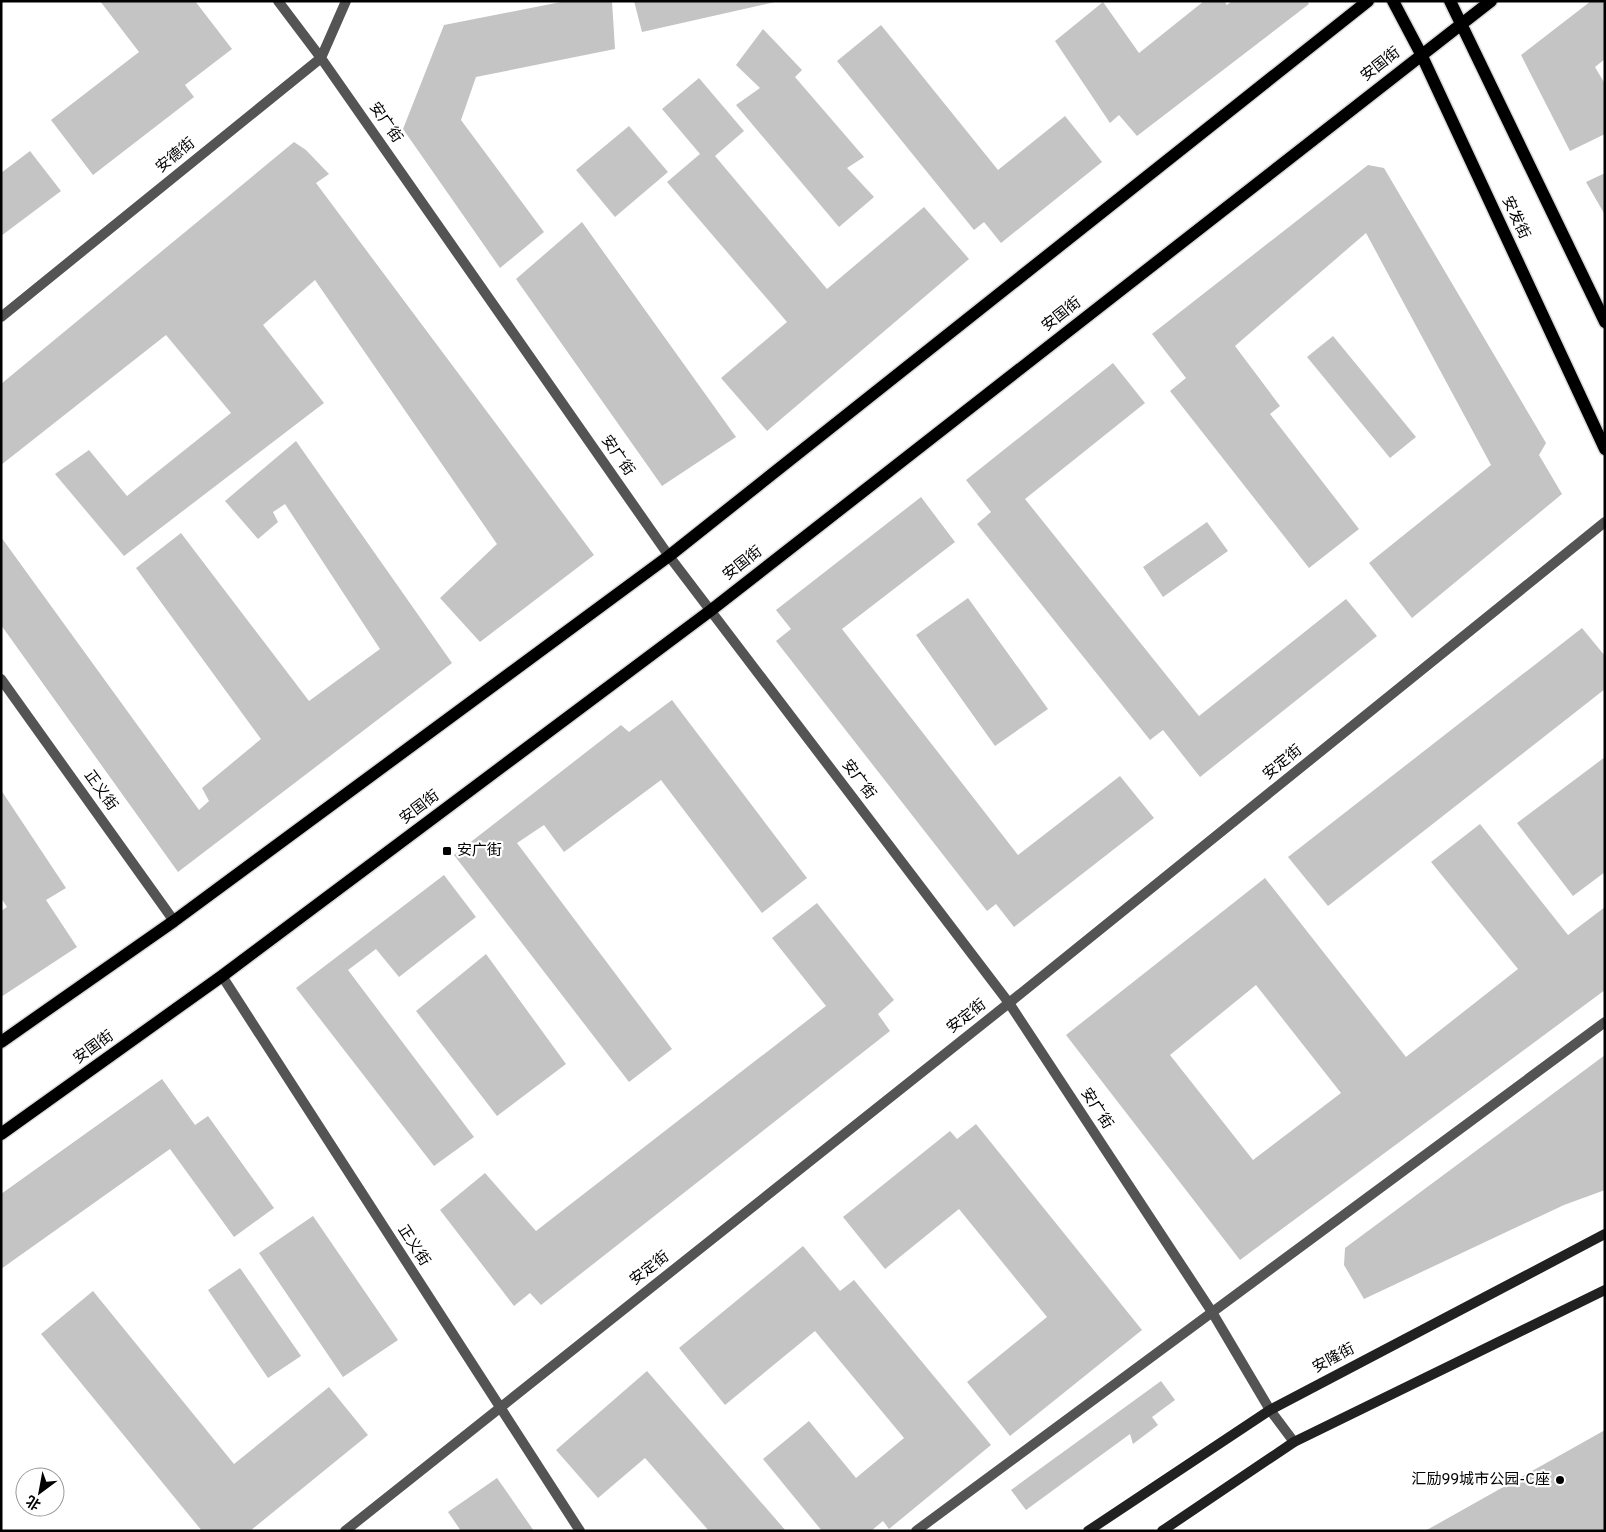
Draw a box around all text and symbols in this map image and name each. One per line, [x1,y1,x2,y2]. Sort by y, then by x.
street label: 安国街 [1357,44,1405,86]
street label: 安广街 [364,99,406,147]
street label: 安德街 [152,134,199,178]
street label: 安发街 [1497,194,1533,242]
street label: 安国街 [1038,294,1086,336]
street label: 安广街 [596,432,638,480]
street label: 安国街 [719,543,767,585]
street label: 安定街 [1260,741,1306,785]
street label: 安广街 [837,756,879,804]
street label: 正义街 [79,767,121,815]
street label: 安国街 [396,787,444,829]
place label: 安广街 [457,842,502,861]
marker: 安广街 [441,845,453,857]
street label: 安定街 [943,996,991,1038]
street label: 安国街 [70,1027,118,1069]
street label: 安广街 [1076,1085,1116,1133]
street label: 正义街 [393,1222,433,1270]
street label: 安定街 [626,1248,674,1290]
street label: 安隆街 [1310,1340,1358,1378]
north arrow [15,1467,65,1517]
place label: 汇励99城市公园-C座 [1411,1471,1550,1490]
marker: 汇励99城市公园-C座 [1554,1474,1566,1486]
text: 北 [23,1491,44,1513]

